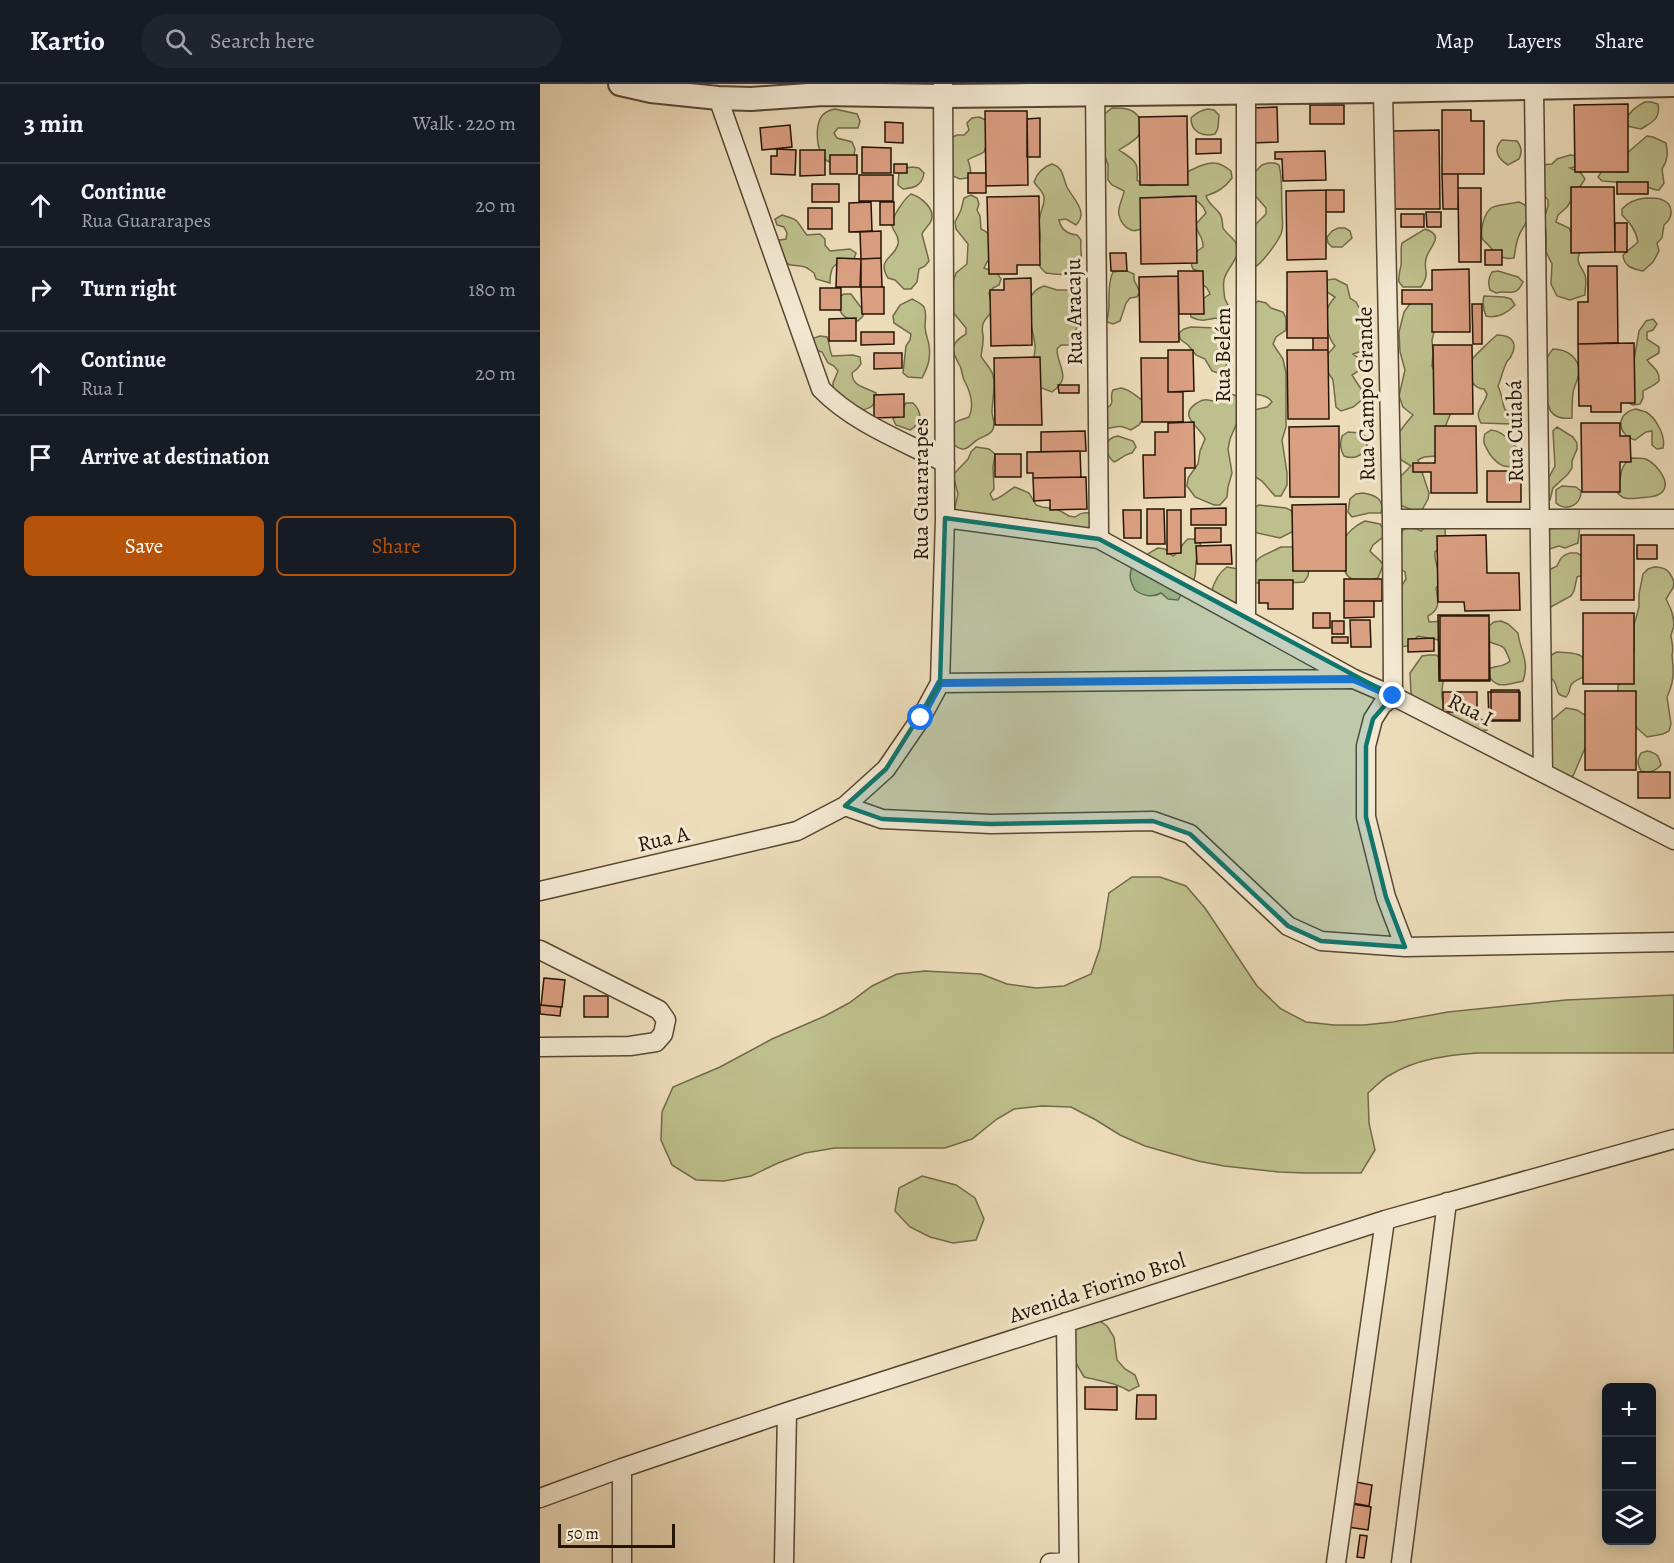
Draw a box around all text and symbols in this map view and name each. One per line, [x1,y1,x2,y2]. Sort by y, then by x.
search box [141,14,561,68]
text: Kartio [30,22,105,60]
icon: search [162,25,195,58]
text: Search here [210,26,315,56]
text: Map [1435,27,1474,55]
text: Layers [1507,27,1562,55]
text: Share [1595,27,1644,55]
text: 3 min [24,106,84,141]
text: Walk · 220 m [413,110,516,137]
text: Continue [81,177,166,207]
icon: ahead [24,189,57,222]
text: 20 m [475,192,516,219]
text: Rua Guararapes [81,207,211,234]
street label: Rua Aracaju [1058,258,1090,366]
icon: right [24,273,57,306]
text: Turn right [81,274,177,304]
text: 180 m [468,276,516,303]
street label: Rua Campo Grande [1349,306,1383,482]
street label: Rua Belém [1208,307,1238,403]
text: Continue [81,345,166,375]
icon: ahead [24,357,57,390]
text: 20 m [475,360,516,387]
text: Rua I [81,375,124,402]
street label: Rua Cuiabá [1499,379,1531,483]
street label: Rua Guararapes [906,418,936,560]
icon: arrive [24,441,57,474]
text: Arrive at destination [81,442,270,472]
button: Save [24,516,264,576]
button: Share [276,516,516,576]
route end [1379,682,1405,708]
street label: Rua I [1443,686,1498,734]
route start [907,704,933,730]
street label: Rua A [634,818,693,859]
street label: Avenida Fiorino Brol [1004,1245,1189,1331]
map controls [1602,1383,1656,1545]
button: + [1602,1383,1656,1437]
button: − [1602,1437,1656,1491]
button: layers [1602,1491,1656,1545]
scale bar [558,1521,675,1548]
text: 50 m [567,1523,599,1545]

